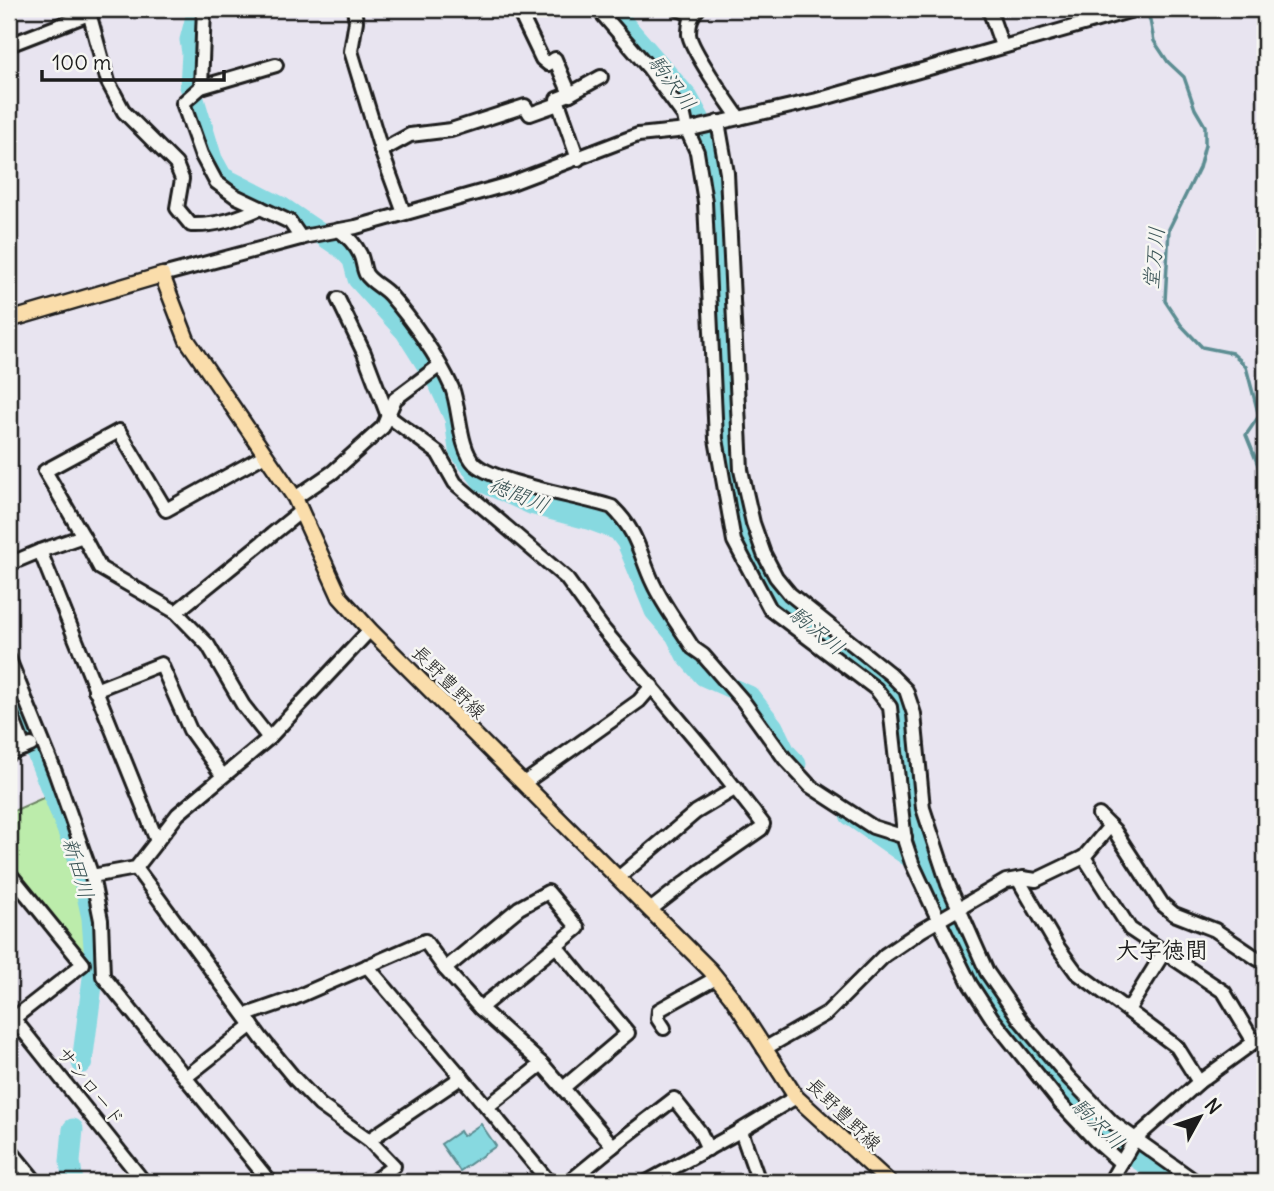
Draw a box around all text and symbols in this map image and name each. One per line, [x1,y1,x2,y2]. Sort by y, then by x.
scale bar [42,38,224,82]
text: 100 m [52,49,111,76]
water label: 駒沢川 [643,49,702,116]
water label: 堂万川 [1137,225,1170,291]
water label: 徳間川 [485,470,553,519]
water label: 駒沢川 [784,600,850,661]
street label: 長野豊野線 [407,640,491,724]
water label: 新田川 [57,834,100,902]
district label: 大字徳間 [1116,935,1208,964]
street label: サンロード [52,1042,130,1130]
street label: 長野豊野線 [801,1072,887,1156]
north arrow [1166,1082,1236,1152]
water label: 駒沢川 [1066,1092,1130,1155]
text: N [1200,1093,1226,1119]

